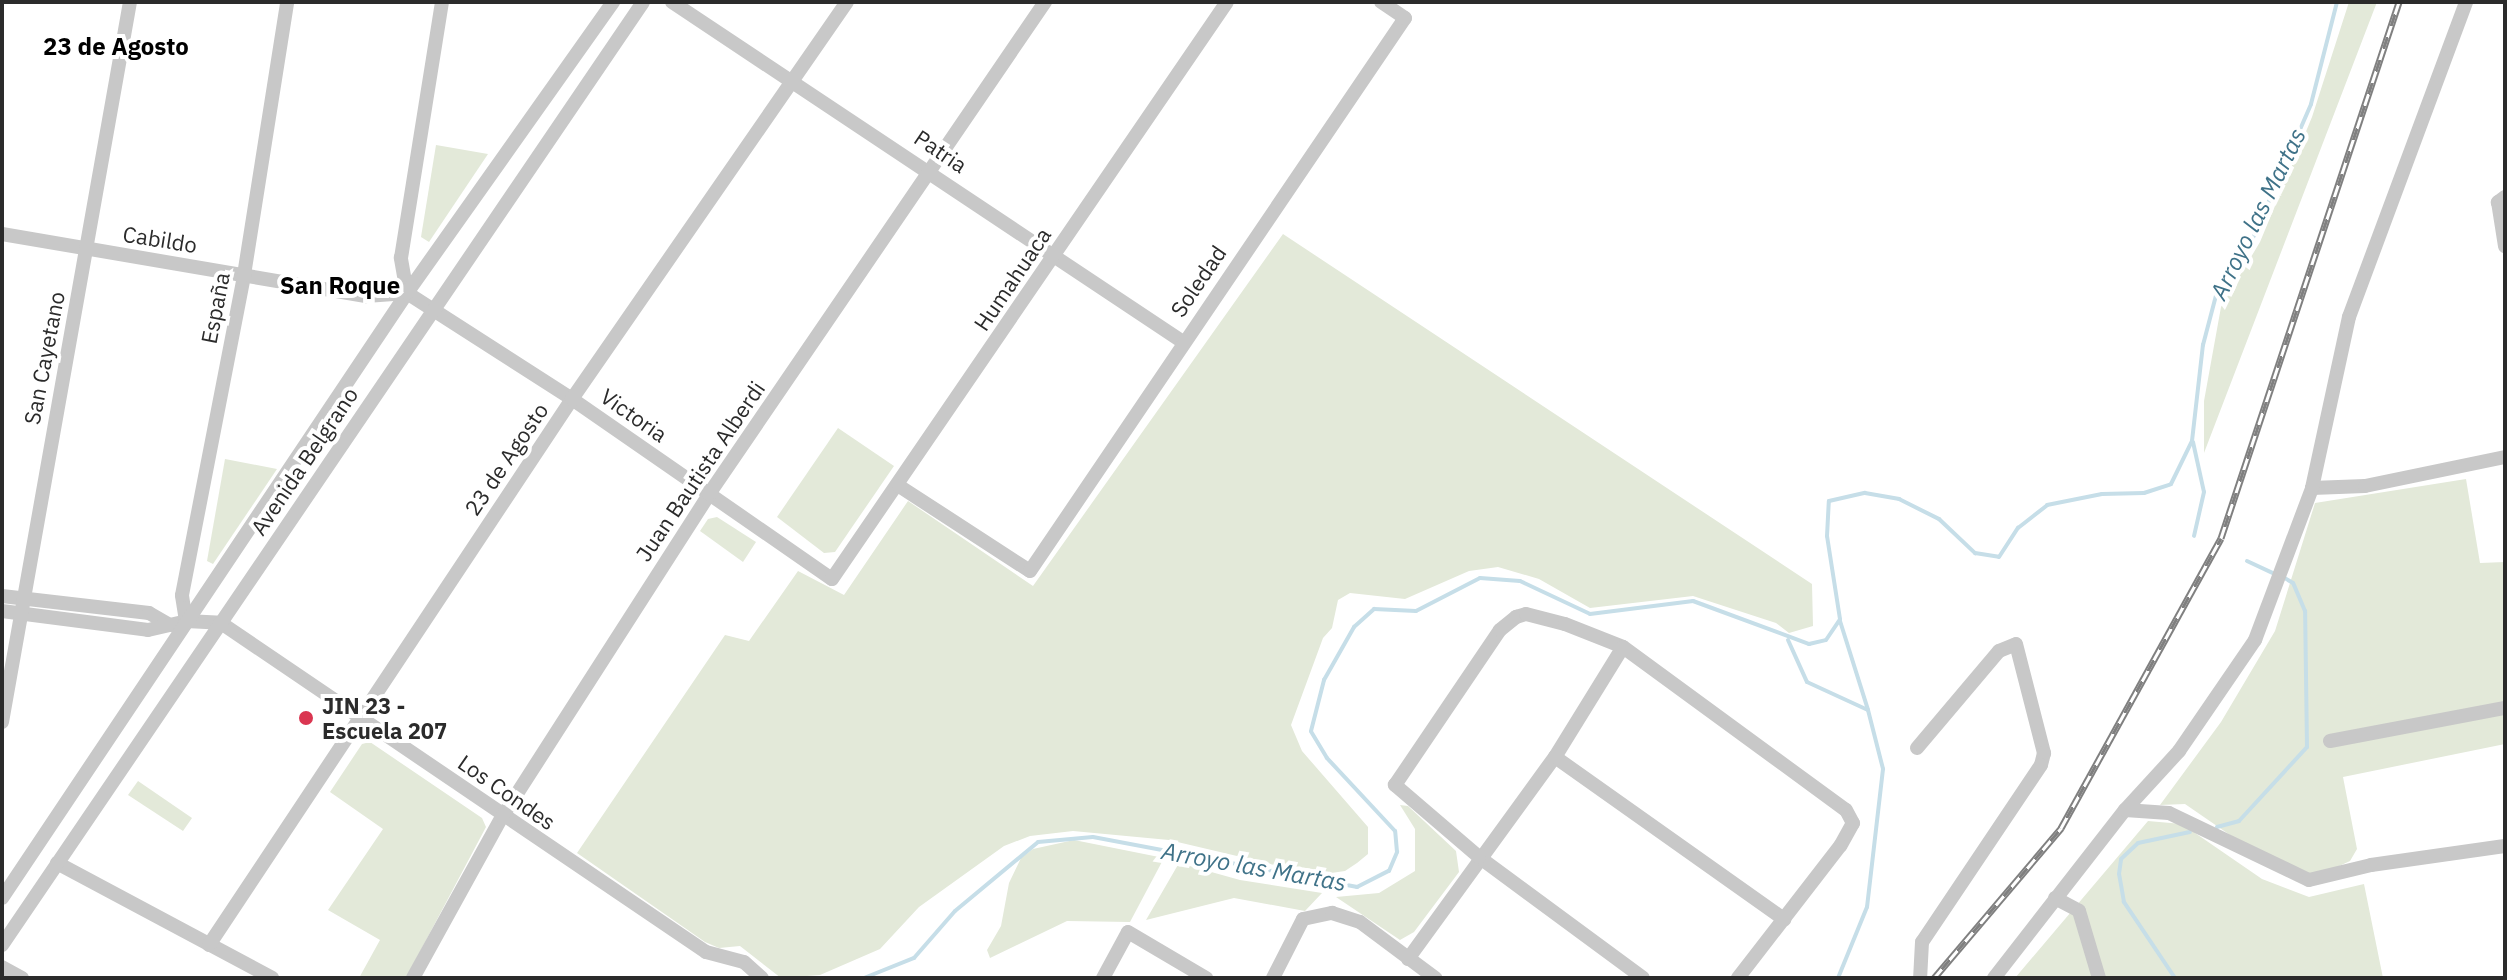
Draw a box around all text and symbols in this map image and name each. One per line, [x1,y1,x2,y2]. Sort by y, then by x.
district label: 23 de Agosto [43,33,189,61]
street label: Patria [910,124,972,178]
water label: Arroyo las Martas [2204,124,2312,304]
street label: Cabildo [121,220,199,258]
street label: Humahuaca [968,222,1056,336]
street label: Soledad [1165,240,1231,322]
street label: España [195,270,235,346]
district label: San Roque [280,272,400,300]
street label: San Cayetano [18,289,70,427]
street label: Juan Bautista Alberdi [630,376,770,566]
street label: Avenida Belgrano [245,382,363,540]
street label: Victoria [596,383,672,447]
street label: 23 de Agosto [459,398,553,520]
place label: JIN 23 - Escuela 207 [322,692,447,744]
marker: JIN 23 - Escuela 207 [297,709,315,727]
street label: Los Condes [453,749,561,835]
water label: Arroyo las Martas [1159,837,1349,897]

